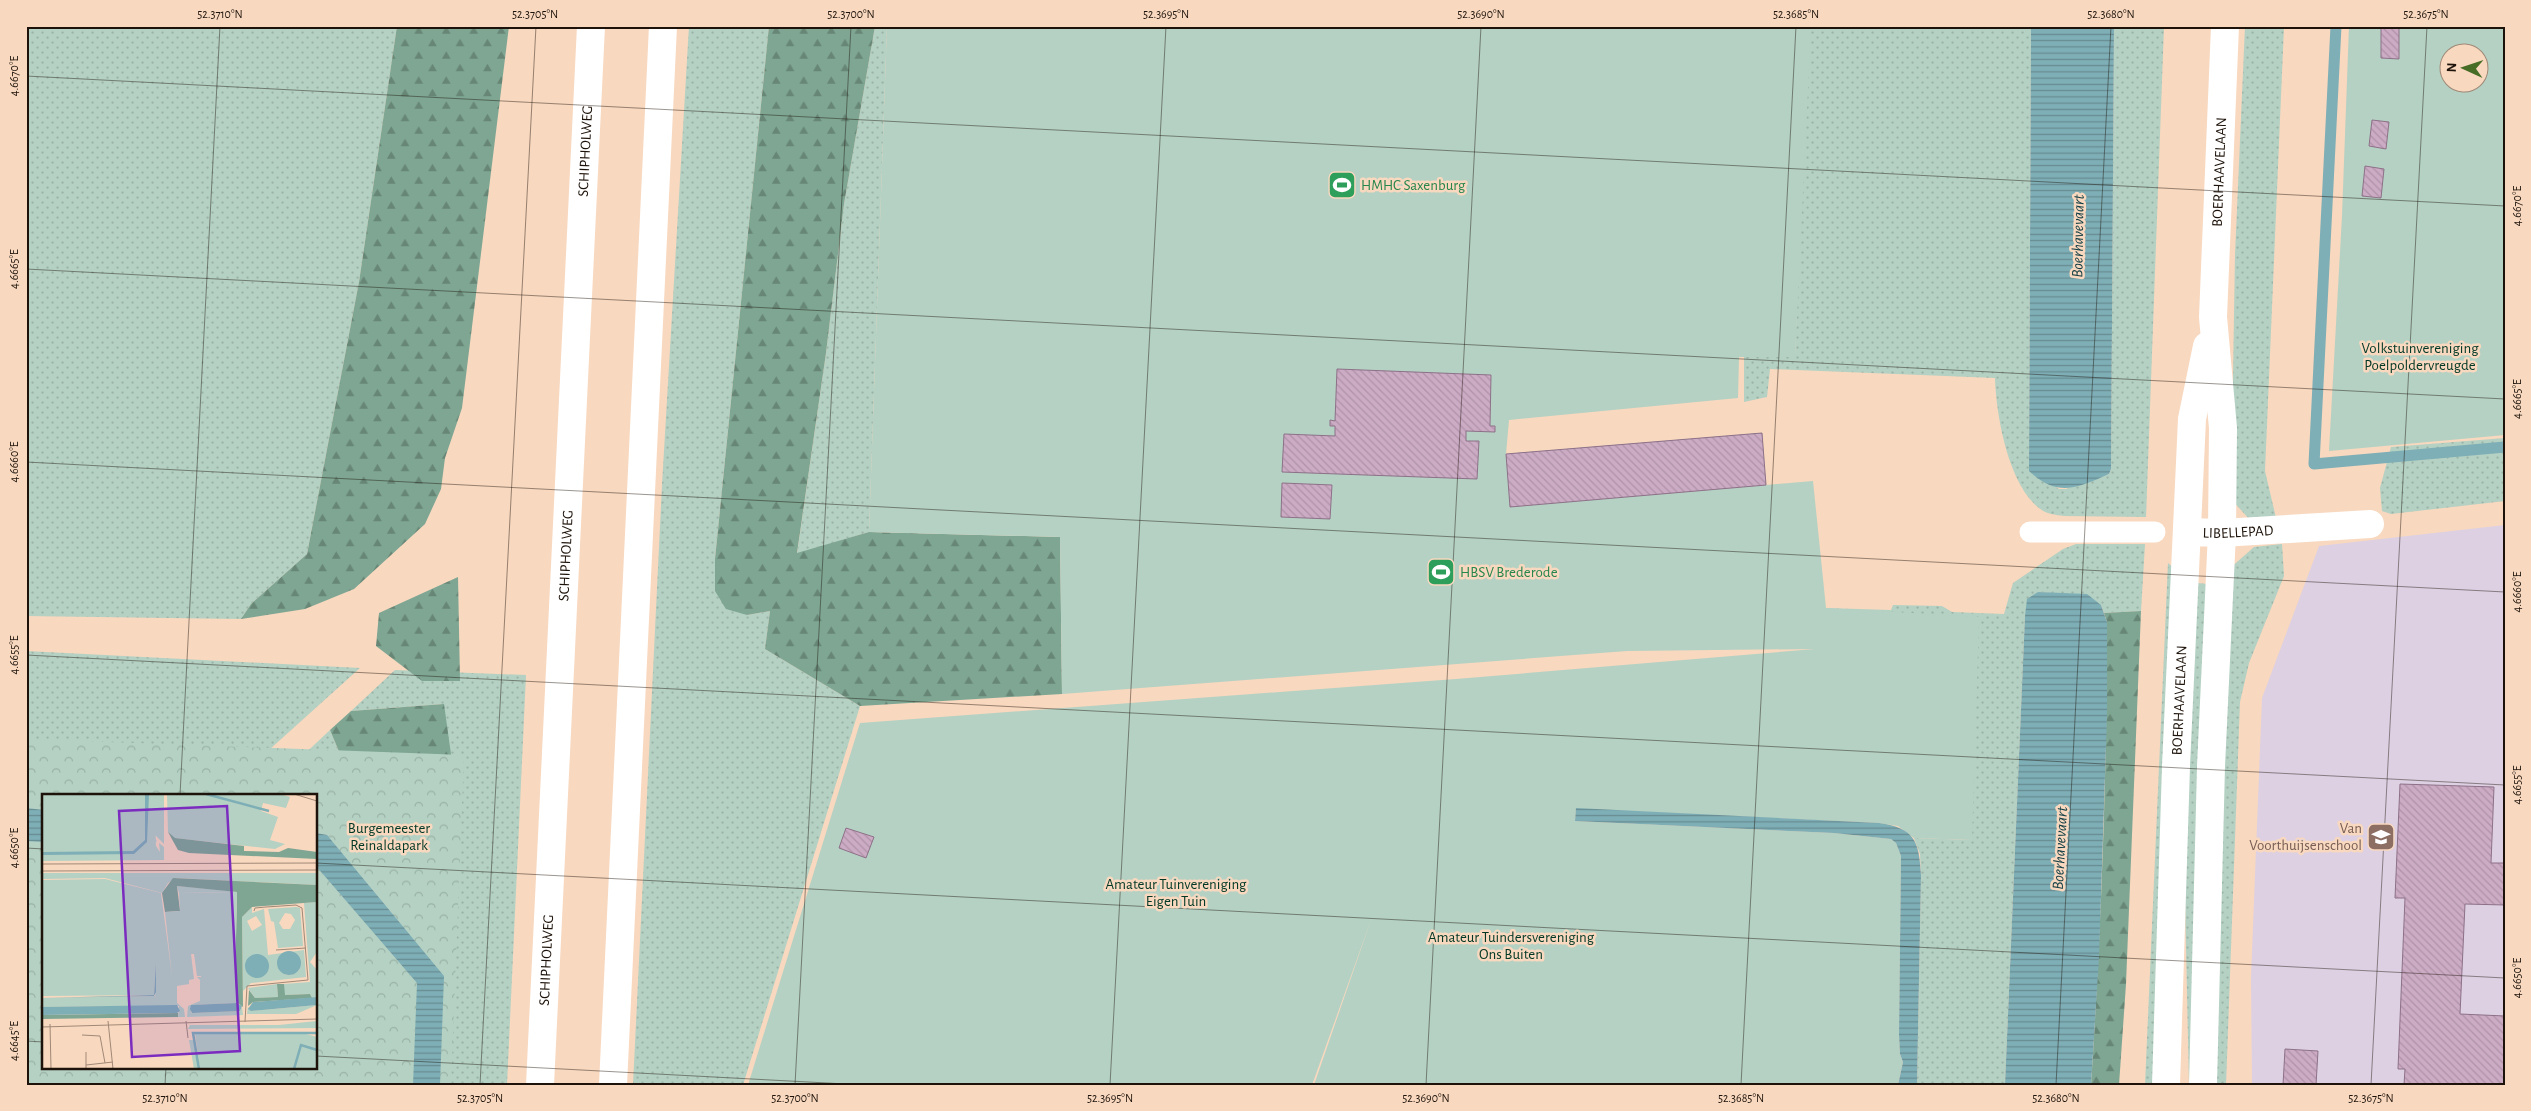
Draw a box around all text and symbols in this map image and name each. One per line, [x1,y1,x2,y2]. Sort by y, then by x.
text: 52.3710°N [197,8,243,20]
text: 52.3705°N [512,8,558,20]
text: 52.3700°N [827,8,875,20]
text: 52.3695°N [1143,8,1189,20]
text: 52.3690°N [1457,8,1505,20]
text: 52.3685°N [1773,8,1819,20]
text: 52.3680°N [2087,8,2135,20]
text: 52.3675°N [2403,8,2449,20]
north arrow [2438,42,2488,92]
text: 4.6670°E [8,56,20,96]
text: N [2445,62,2459,73]
street label: SCHIPHOLWEG [576,105,595,197]
street label: BOERHAAVELAAN [2210,117,2229,227]
sports icon: HMHC Saxenburg [1327,170,1357,200]
place label: HMHC Saxenburg [1361,178,1466,193]
text: 4.6670°E [2511,186,2523,226]
water label: Boerhavevaart [2069,194,2087,278]
text: 4.6665°E [8,249,20,289]
park label: Volkstuinvereniging Poelpoldervreugde [2362,341,2479,373]
text: 4.6665°E [2511,379,2523,419]
text: 4.6660°E [8,441,20,483]
street label: SCHIPHOLWEG [556,510,576,602]
street label: LIBELLEPAD [2202,523,2274,541]
sports icon: HBSV Brederode [1426,557,1456,587]
place label: HBSV Brederode [1460,565,1558,580]
text: 4.6660°E [2511,571,2523,613]
text: 4.6655°E [8,635,20,675]
street label: BOERHAAVELAAN [2170,645,2190,756]
text: 4.6655°E [2511,765,2523,805]
inset map [42,794,318,1068]
water label: Boerhavevaart [2050,805,2070,890]
park label: Burgemeester Reinaldapark [348,821,430,853]
place label: Van Voorthuijsenschool [2249,821,2362,853]
school or university icon: Van Voorthuijsenschool [2366,822,2396,852]
text: 4.6650°E [8,828,20,868]
park label: Amateur Tuinvereniging Eigen Tuin [1106,877,1247,909]
street label: SCHIPHOLWEG [537,914,556,1006]
park label: Amateur Tuindersvereniging Ons Buiten [1428,930,1595,962]
text: 4.6650°E [2511,958,2523,998]
text: 4.6645°E [8,1021,20,1061]
text: 52.3710°N [142,1092,188,1104]
text: 52.3705°N [457,1092,503,1104]
text: 52.3700°N [771,1092,819,1104]
text: 52.3695°N [1087,1092,1133,1104]
text: 52.3690°N [1402,1092,1450,1104]
text: 52.3685°N [1718,1092,1764,1104]
text: 52.3680°N [2032,1092,2080,1104]
text: 52.3675°N [2348,1092,2394,1104]

